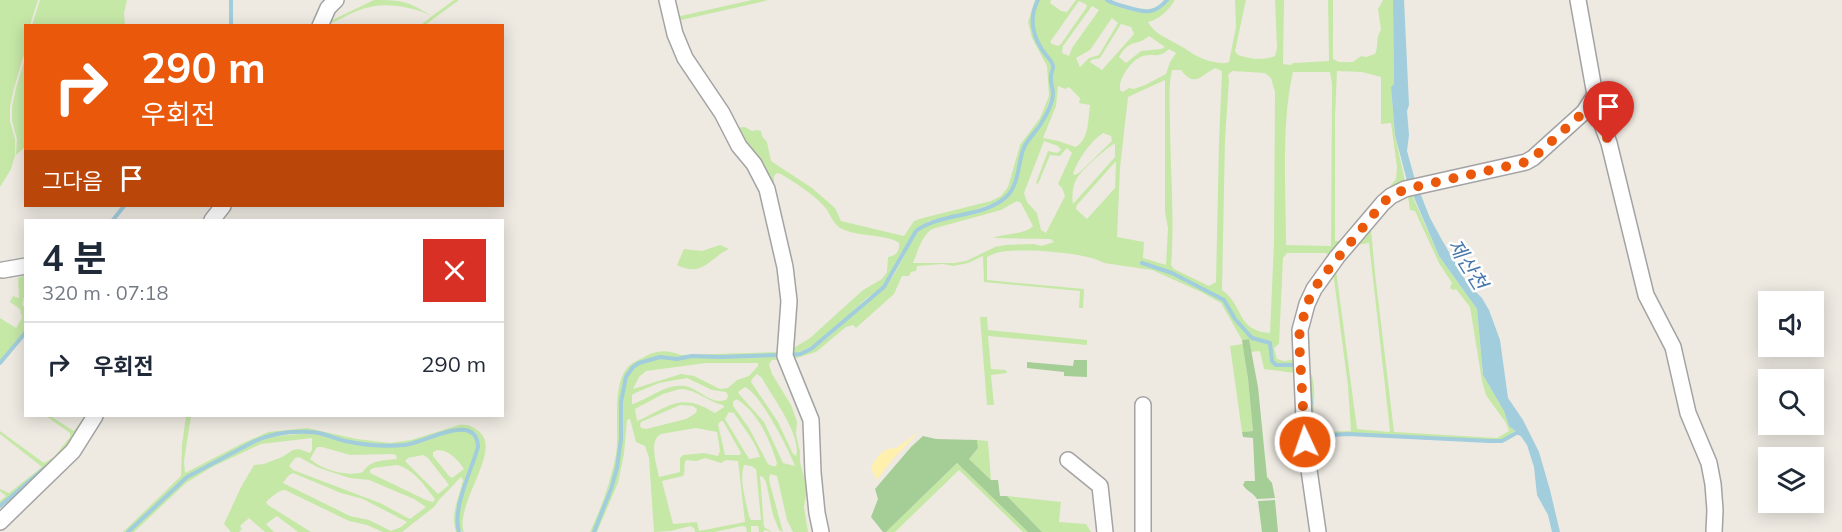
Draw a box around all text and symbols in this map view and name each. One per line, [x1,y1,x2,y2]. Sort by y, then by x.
text: 290 m [141,41,266,94]
icon: right [42,48,120,126]
pin [1583,81,1634,143]
icon: arrive [1592,90,1625,123]
text: 우회전 [141,97,216,131]
icon: arrive [115,162,148,195]
text: 그다음 [42,167,103,195]
water label: 제산천 [1443,234,1495,296]
text: 4 분 [42,235,107,280]
button: close [423,239,486,302]
text: 320 m · 07:18 [42,280,168,305]
map controls [1758,291,1824,513]
button: sound [1758,291,1824,357]
icon: right [42,348,75,381]
text: 290 m [421,350,486,378]
text: 우회전 [93,352,154,380]
button: search [1758,369,1824,435]
position arrow [1273,410,1337,474]
button: layers [1758,447,1824,513]

